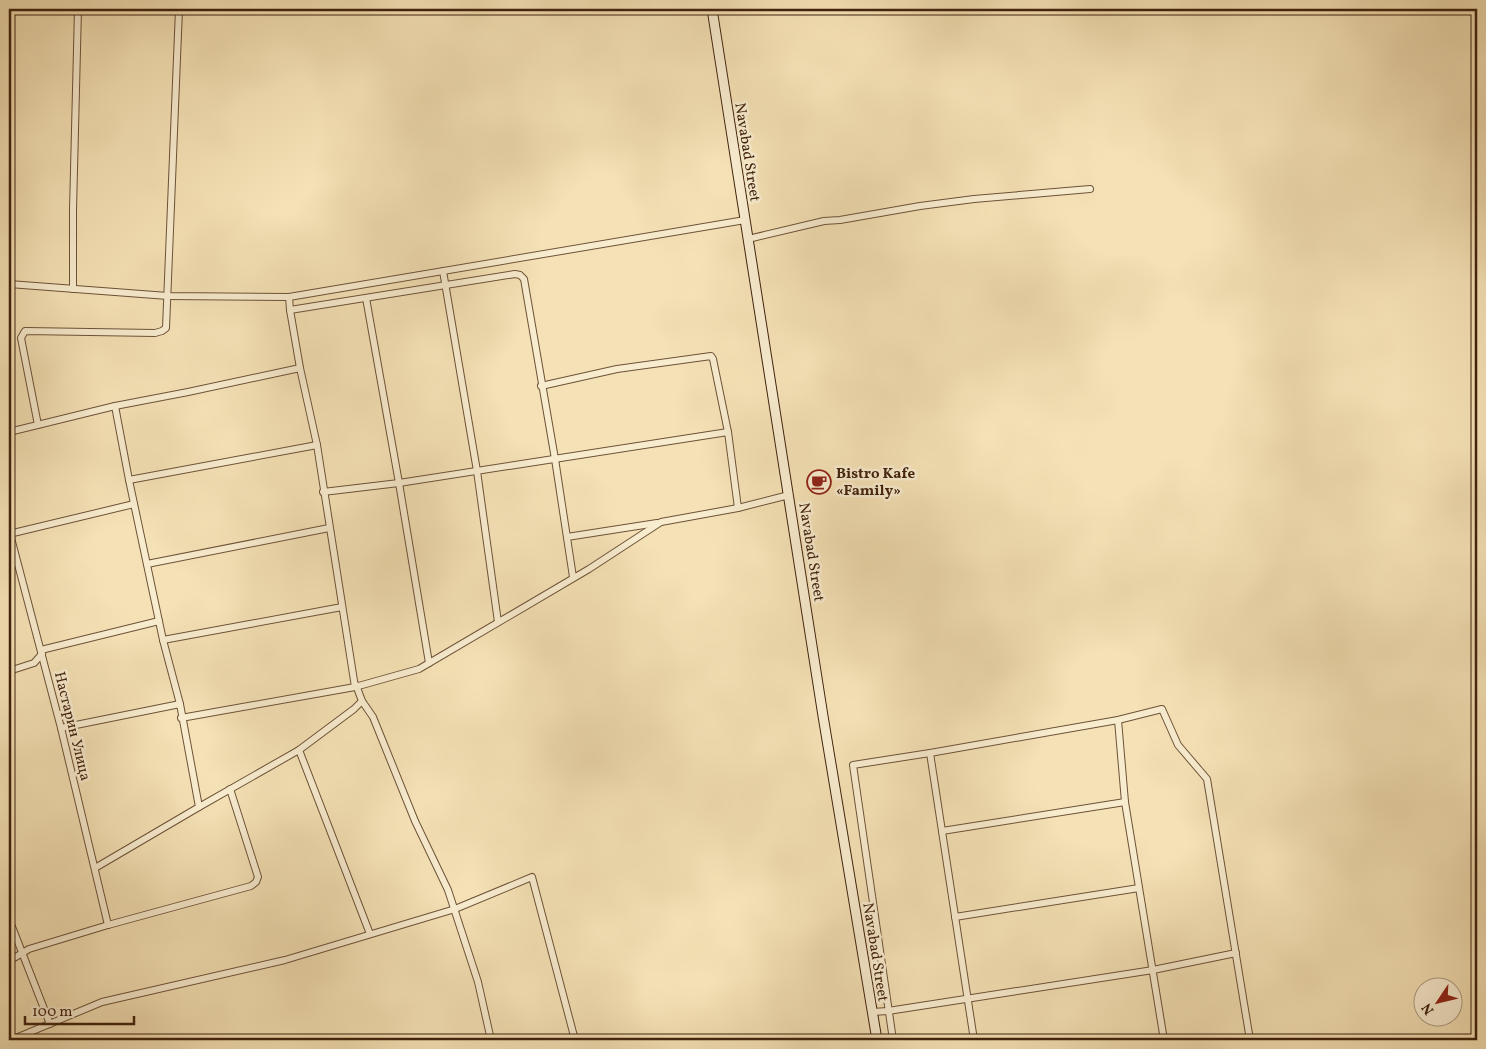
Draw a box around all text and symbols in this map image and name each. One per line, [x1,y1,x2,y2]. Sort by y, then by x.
street label: Navabad Street [728,101,765,203]
place label: Bistro Kafe «Family» [836,464,915,502]
cafe icon: Bistro Kafe «Family» [806,469,832,495]
street label: Navabad Street [792,501,829,603]
street label: Настарин Улица [48,670,95,783]
street label: Navabad Street [856,901,893,1003]
north arrow [1414,976,1464,1026]
scale bar [25,994,134,1026]
text: N [1418,999,1439,1018]
text: 100 m [32,1002,72,1023]

